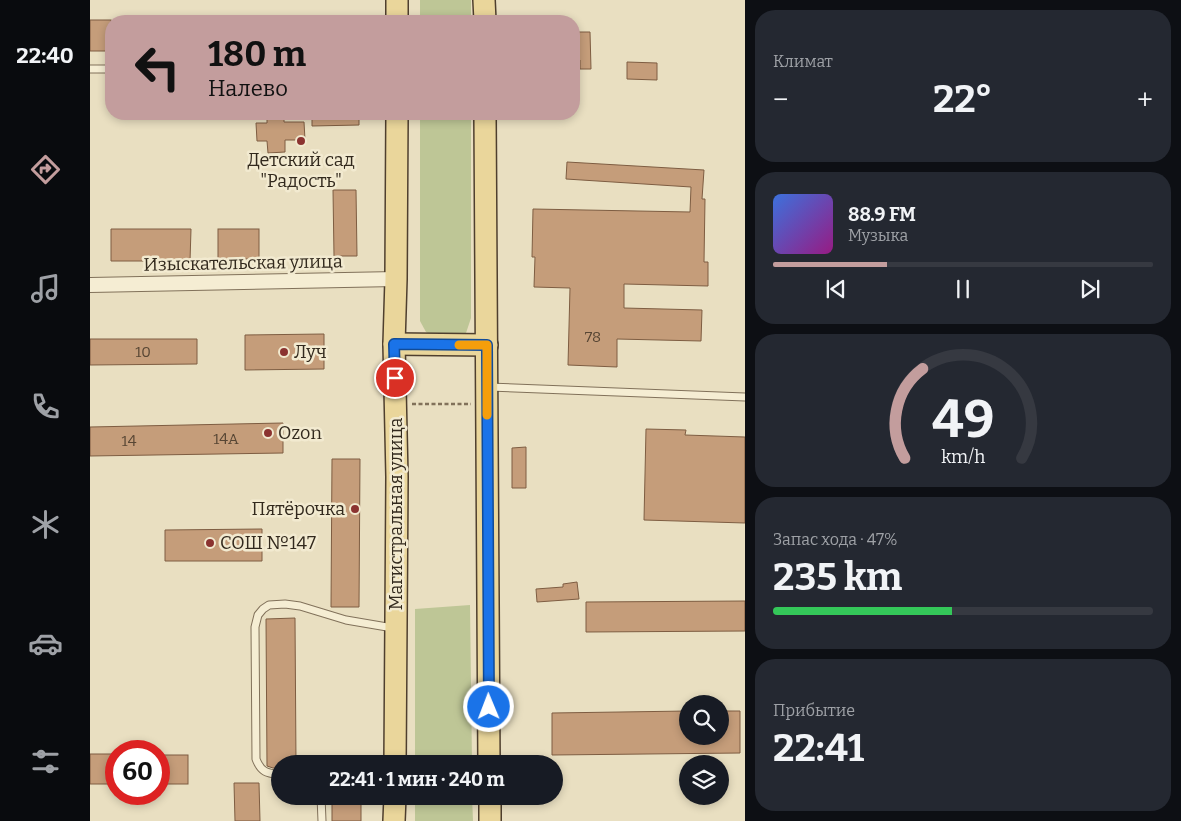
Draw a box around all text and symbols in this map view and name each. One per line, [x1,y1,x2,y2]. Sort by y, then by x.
text: 180 m [208,33,306,75]
icon: left [125,35,190,100]
text: 22:40 [16,42,74,69]
text: Климат [773,52,833,71]
text: Налево [208,75,288,102]
text: 22° [933,76,992,122]
text: − [773,83,788,116]
text: + [1137,83,1153,116]
marker: Детский сад "Радость" [295,135,307,147]
place label: Детский сад "Радость" [247,149,355,192]
icon: directions [28,152,63,187]
text: 88.9 FM [848,203,916,226]
text: Музыка [848,226,908,245]
street label: Изыскательская улица [143,250,343,276]
icon: music [28,271,63,306]
icon: previous [822,275,850,303]
icon: pause [949,275,977,303]
icon: next [1076,275,1104,303]
house number: 78 [585,328,601,346]
place label: Луч [294,341,327,363]
house number: 10 [135,343,151,361]
marker: Луч [278,346,290,358]
pin [374,357,416,399]
icon: arrive [381,364,409,392]
text: 49 [932,388,994,451]
icon: phone [28,389,63,424]
street label: Магистральная улица [385,418,407,610]
place label: Ozon [278,422,322,444]
marker: Ozon [262,427,274,439]
house number: 14А [213,430,239,448]
house number: 14 [122,432,137,450]
text: km/h [941,446,985,468]
place label: Пятёрочка [251,498,345,520]
marker: Пятёрочка [349,503,361,515]
icon: climate [28,507,63,542]
text: Запас хода · 47% [773,530,898,549]
place label: СОШ №147 [220,532,316,554]
marker: СОШ №147 [204,537,216,549]
text: 235 km [773,554,902,600]
icon: car [28,626,63,661]
position arrow [462,680,514,732]
map controls [679,695,729,805]
button: search [679,695,729,745]
text: Прибытие [773,701,855,720]
text: 22:41 [773,725,864,771]
speed limit sign: 60 [105,740,170,805]
icon: filters [28,744,63,779]
button: layers [679,755,729,805]
text: 22:41 · 1 мин · 240 m [329,768,505,791]

